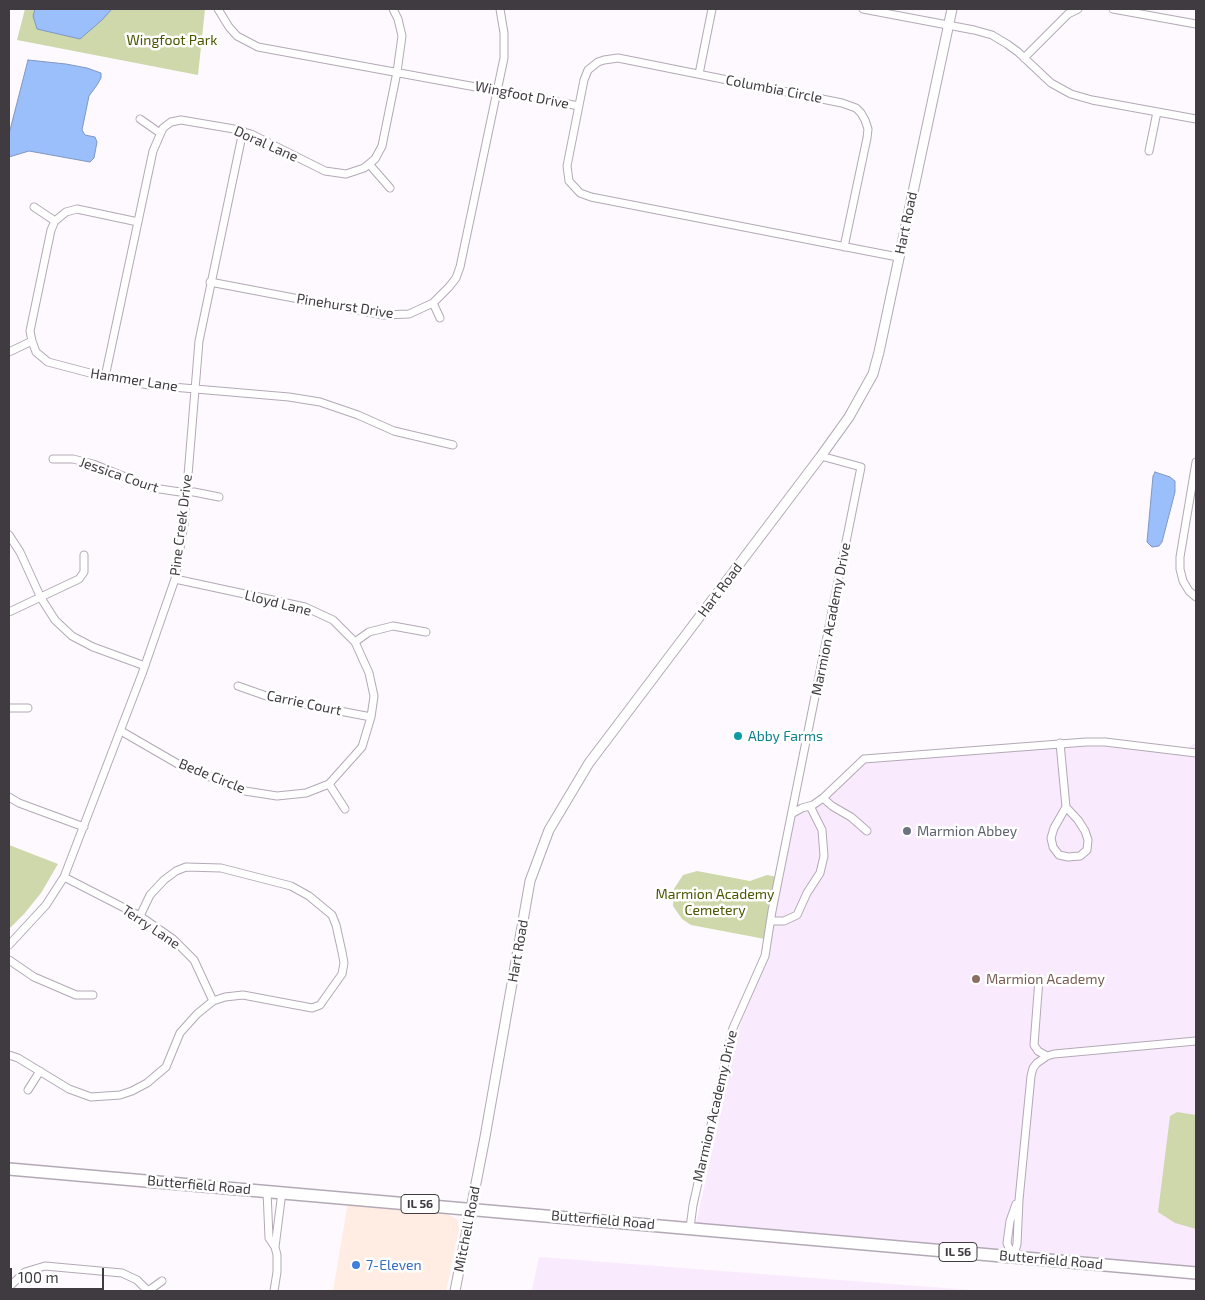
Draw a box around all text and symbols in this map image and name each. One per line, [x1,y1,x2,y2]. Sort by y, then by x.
park label: Wingfoot Park [127,32,217,48]
street label: Columbia Circle [724,71,824,107]
street label: Wingfoot Drive [474,78,570,112]
street label: Doral Lane [231,122,301,166]
street label: Hart Road [891,190,921,256]
street label: Pinehurst Drive [295,290,395,322]
street label: Hammer Lane [89,365,179,395]
street label: Jessica Court [77,454,161,496]
street label: Pine Creek Drive [166,473,196,577]
street label: Marmion Academy Drive [808,541,854,697]
street label: Hart Road [694,560,746,620]
street label: Lloyd Lane [243,587,313,619]
street label: Carrie Court [265,687,343,719]
place label: Abby Farms [748,728,823,744]
marker: Abby Farms [732,730,744,742]
street label: Bede Circle [176,755,248,797]
place label: Marmion Abbey [917,823,1017,839]
marker: Marmion Abbey [901,825,913,837]
park label: Marmion Academy Cemetery [656,886,774,919]
street label: Terry Lane [119,901,183,953]
street label: Hart Road [504,918,532,984]
place label: Marmion Academy [986,971,1105,987]
marker: Marmion Academy [970,973,982,985]
street label: Marmion Academy Drive [689,1028,741,1184]
street label: Butterfield Road [146,1172,252,1198]
street label: Mitchell Road [450,1185,484,1273]
road number: IL 56 [401,1194,439,1214]
street label: Butterfield Road [550,1207,656,1233]
road number: IL 56 [939,1242,977,1262]
street label: Butterfield Road [998,1247,1104,1273]
place label: 7-Eleven [366,1257,422,1273]
scale bar [12,1258,106,1290]
marker: 7-Eleven [350,1259,362,1271]
text: 100 m [18,1268,59,1286]

